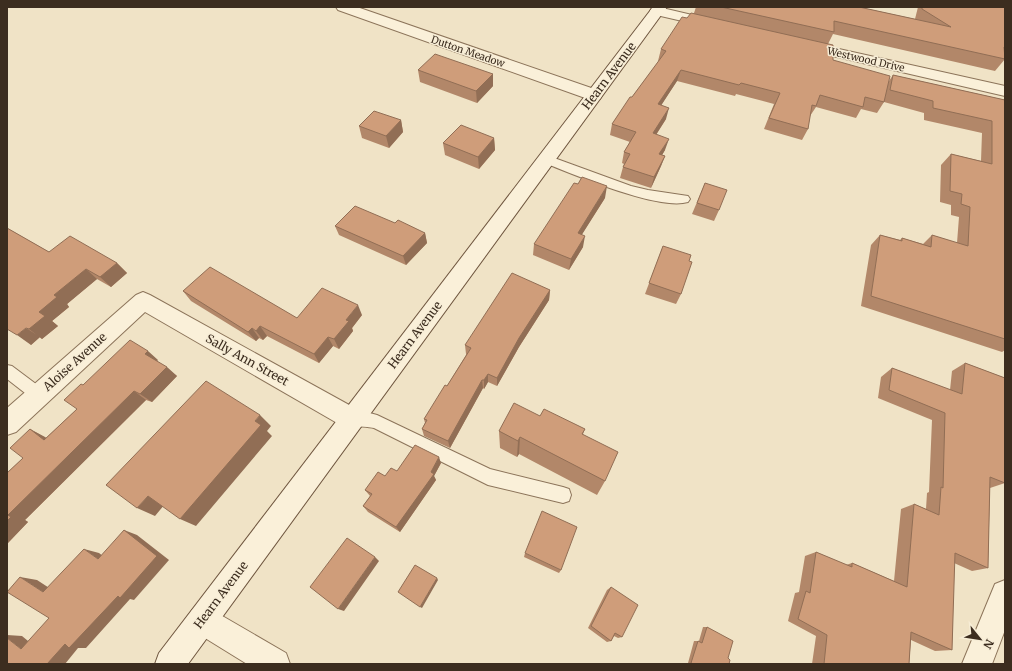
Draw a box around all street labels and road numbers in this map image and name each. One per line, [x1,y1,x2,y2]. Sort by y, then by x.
street label: Dutton Meadow [429,33,507,70]
street label: Hearn Avenue [578,39,639,112]
street label: Westwood Drive [825,44,906,75]
street label: Hearn Avenue [384,298,445,371]
street label: Aloise Avenue [39,329,110,395]
street label: Sally Ann Street [203,331,292,389]
street label: Hearn Avenue [190,558,251,631]

